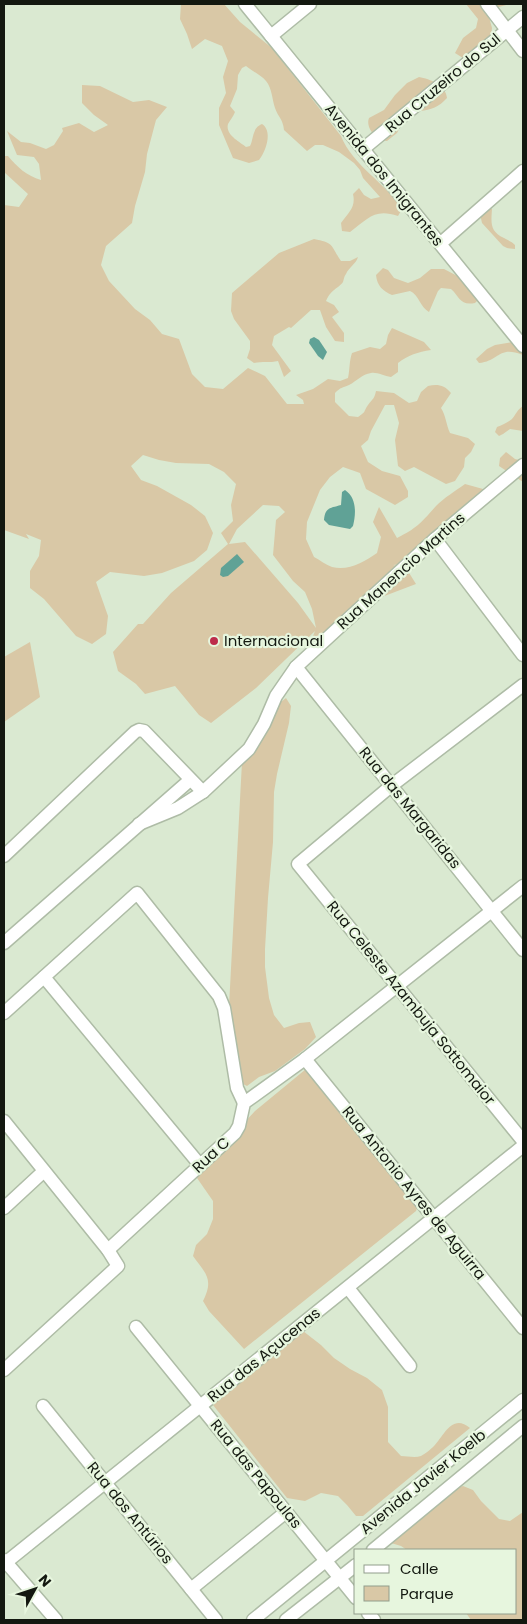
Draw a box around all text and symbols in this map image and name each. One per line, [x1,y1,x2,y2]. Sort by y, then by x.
street label: Rua Cruzeiro do Sul [381,28,505,137]
street label: Avenida dos Imigrantes [320,99,449,251]
street label: Rua Manencio Martins [332,507,470,634]
place label: Internacional [224,630,323,651]
marker: Internacional [208,635,220,647]
street label: Rua das Margaridas [355,742,466,873]
street label: Rua Celeste Azambuja Sottomaior [322,896,501,1109]
street label: Rua Antonio Ayres de Aguirra [338,1101,491,1284]
street label: Rua C [187,1132,234,1177]
street label: Rua das Açucenas [203,1302,325,1407]
street label: Rua das Papoulas [206,1415,307,1533]
street label: Avenida Javier Koelb [355,1424,490,1539]
street label: Rua dos Antúrios [83,1457,178,1568]
legend [354,1549,517,1614]
text: Calle [400,1558,438,1579]
north arrow [10,1564,60,1614]
text: N [34,1570,56,1591]
text: Parque [400,1583,453,1604]

